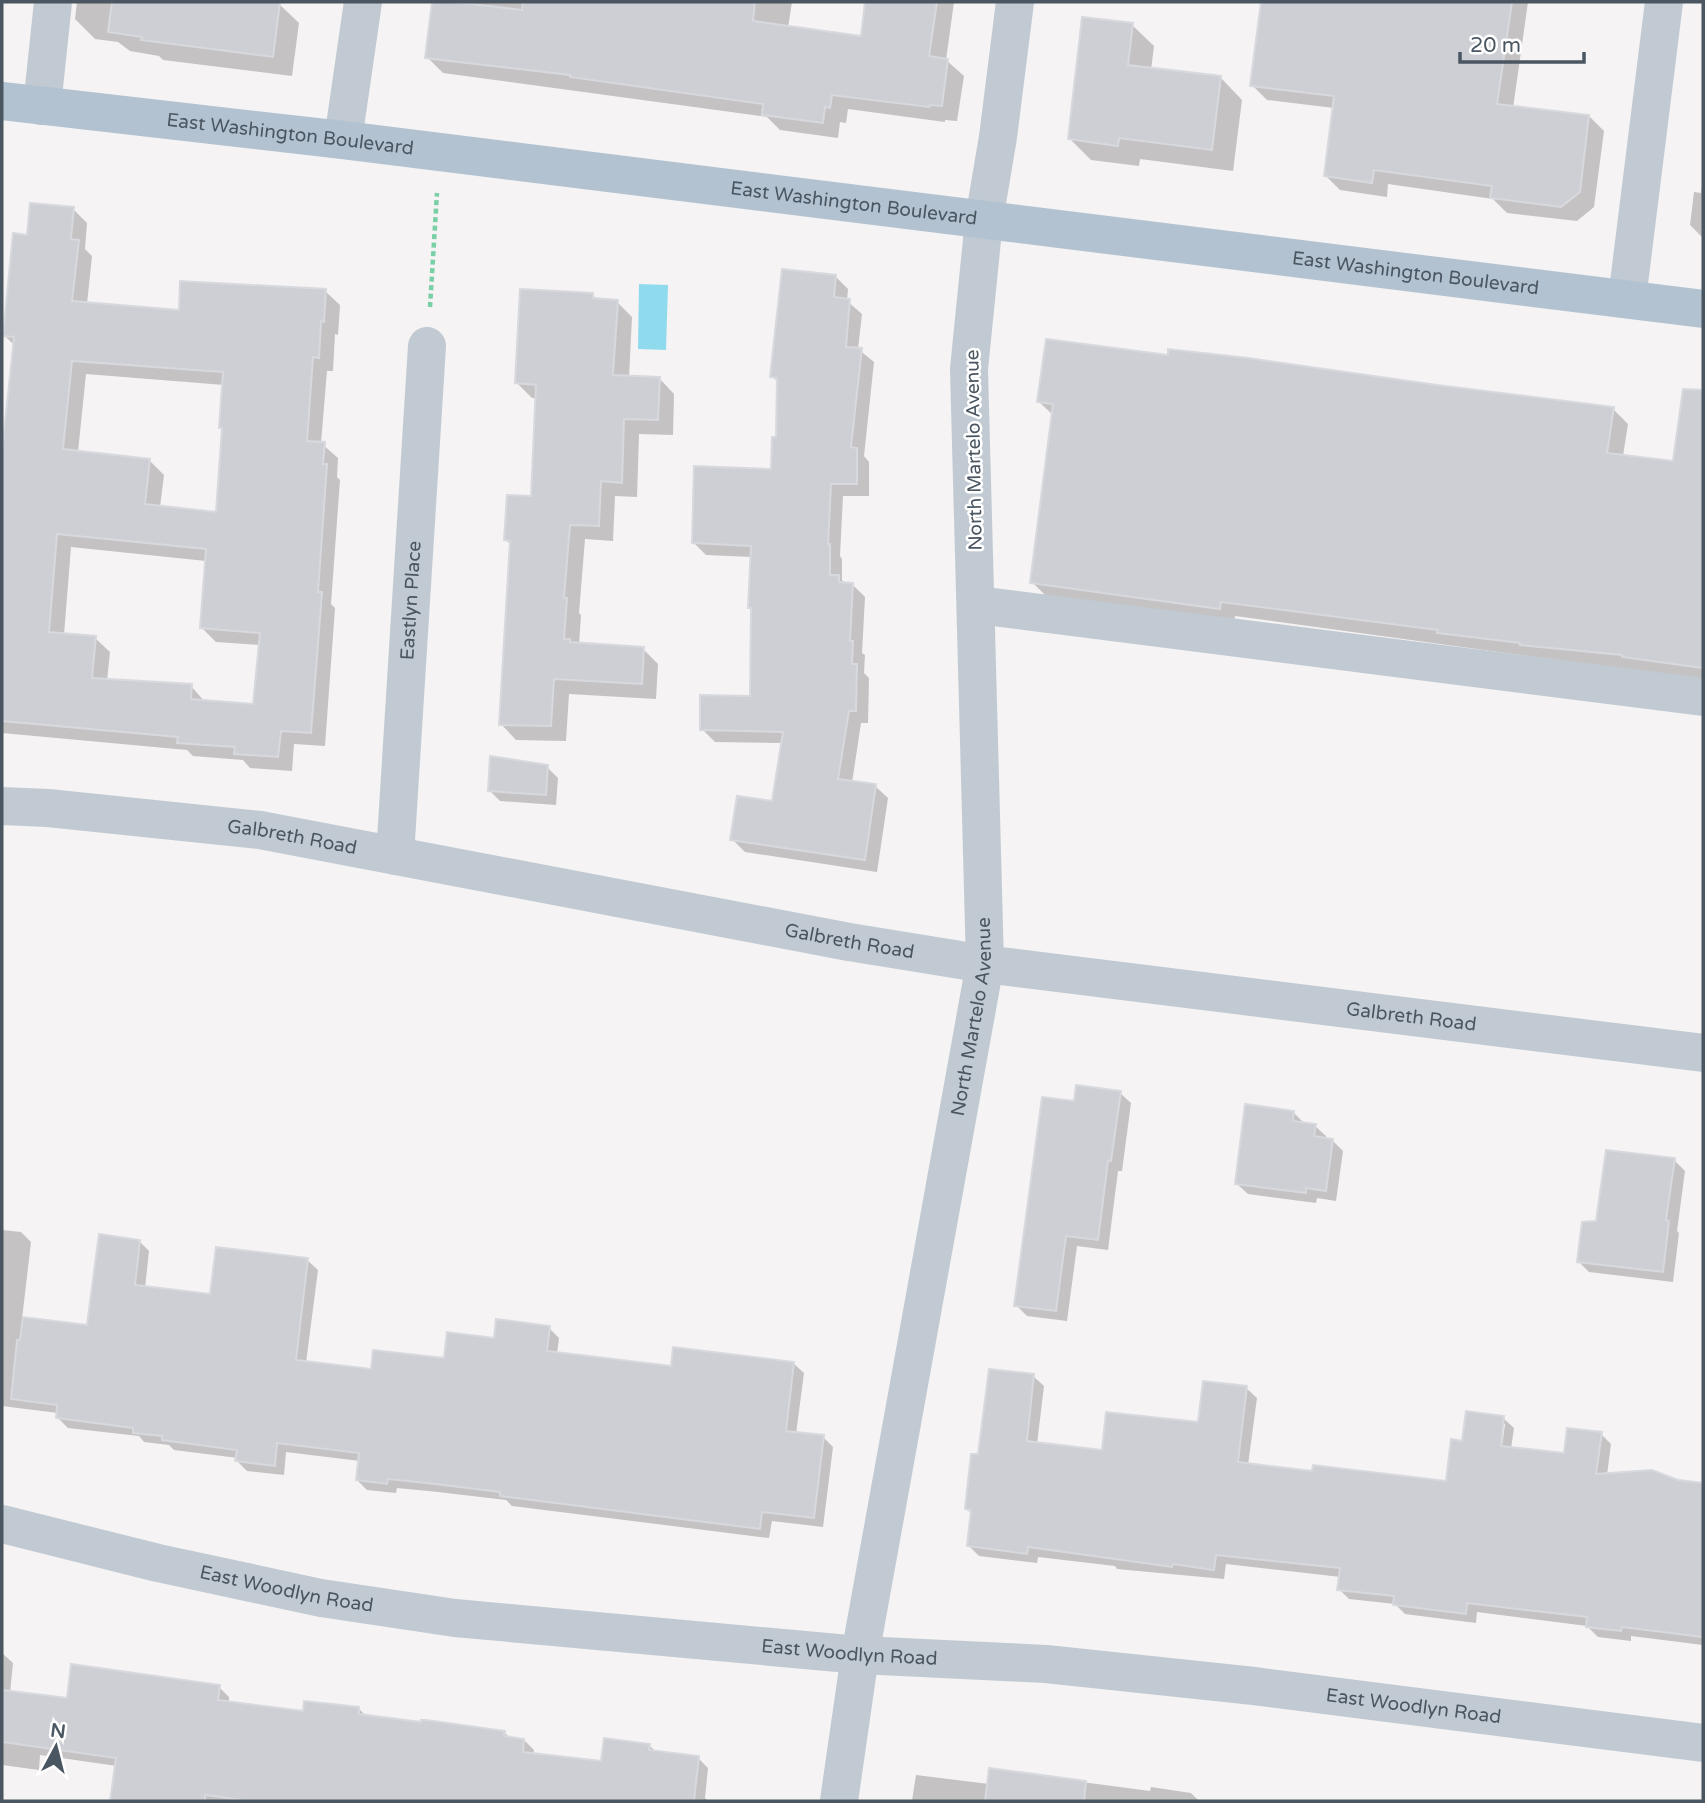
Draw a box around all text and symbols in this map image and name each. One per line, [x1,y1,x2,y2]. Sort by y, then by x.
scale bar [1460,21,1584,65]
text: 20 m [1470,33,1521,58]
street label: East Washington Boulevard [165,109,415,160]
street label: East Washington Boulevard [729,177,979,230]
street label: East Washington Boulevard [1291,247,1540,300]
street label: North Martelo Avenue [961,349,987,551]
street label: Eastlyn Place [396,540,426,661]
street label: Galbreth Road [226,816,359,859]
street label: North Martelo Avenue [947,917,996,1118]
street label: Galbreth Road [783,919,916,963]
street label: Galbreth Road [1345,998,1478,1036]
street label: East Woodlyn Road [198,1561,375,1617]
street label: East Woodlyn Road [760,1635,938,1670]
street label: East Woodlyn Road [1325,1684,1503,1728]
north arrow [21,1712,91,1782]
text: N [49,1719,67,1743]

